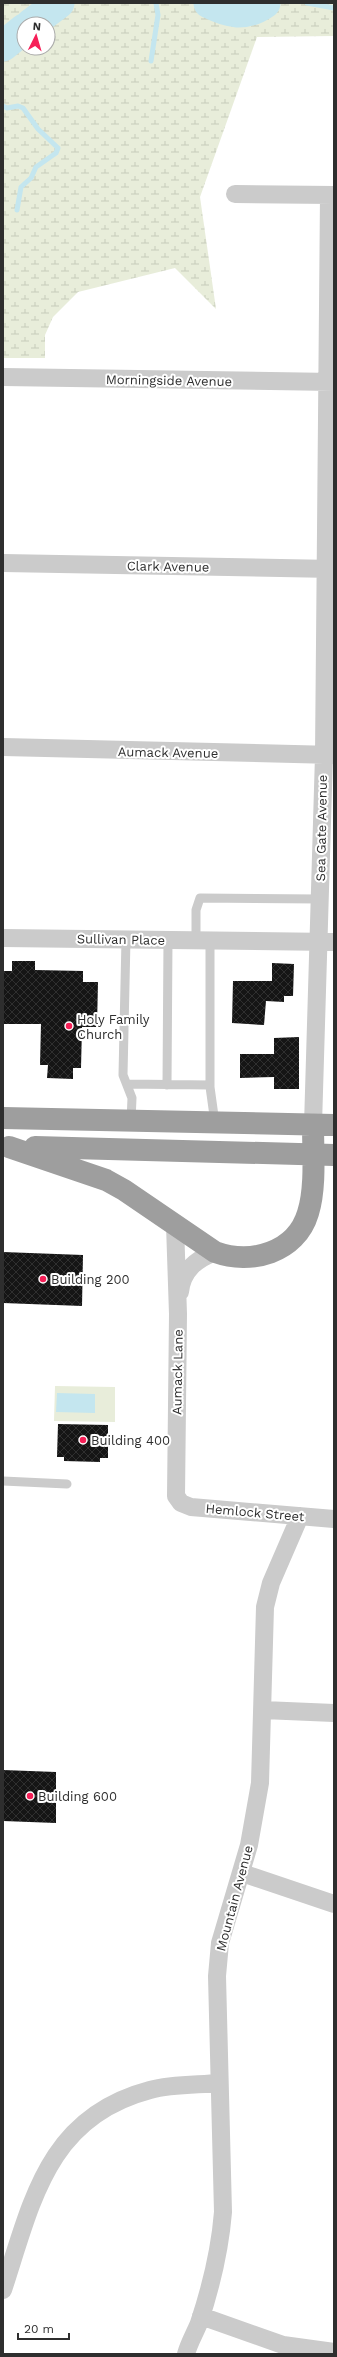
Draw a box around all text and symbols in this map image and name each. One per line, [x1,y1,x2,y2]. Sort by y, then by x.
north arrow [16,16,56,56]
text: N [32,20,41,33]
street label: Morningside Avenue [106,372,232,389]
street label: Clark Avenue [127,558,209,575]
street label: Aumack Avenue [118,744,218,761]
street label: Sea Gate Avenue [313,775,330,881]
street label: Sullivan Place [77,931,165,948]
place label: Holy Family Church [77,1012,150,1042]
marker: Holy Family Church [64,1021,74,1031]
place label: Building 200 [51,1272,130,1287]
marker: Building 200 [38,1274,48,1284]
street label: Aumack Lane [169,1329,186,1415]
place label: Building 400 [91,1433,170,1448]
marker: Building 400 [78,1435,88,1445]
street label: Hemlock Street [205,1501,305,1524]
place label: Building 600 [38,1789,117,1804]
marker: Building 600 [25,1791,35,1801]
street label: Mountain Avenue [213,1844,256,1953]
scale bar [18,2315,69,2341]
text: 20 m [24,2322,54,2336]

